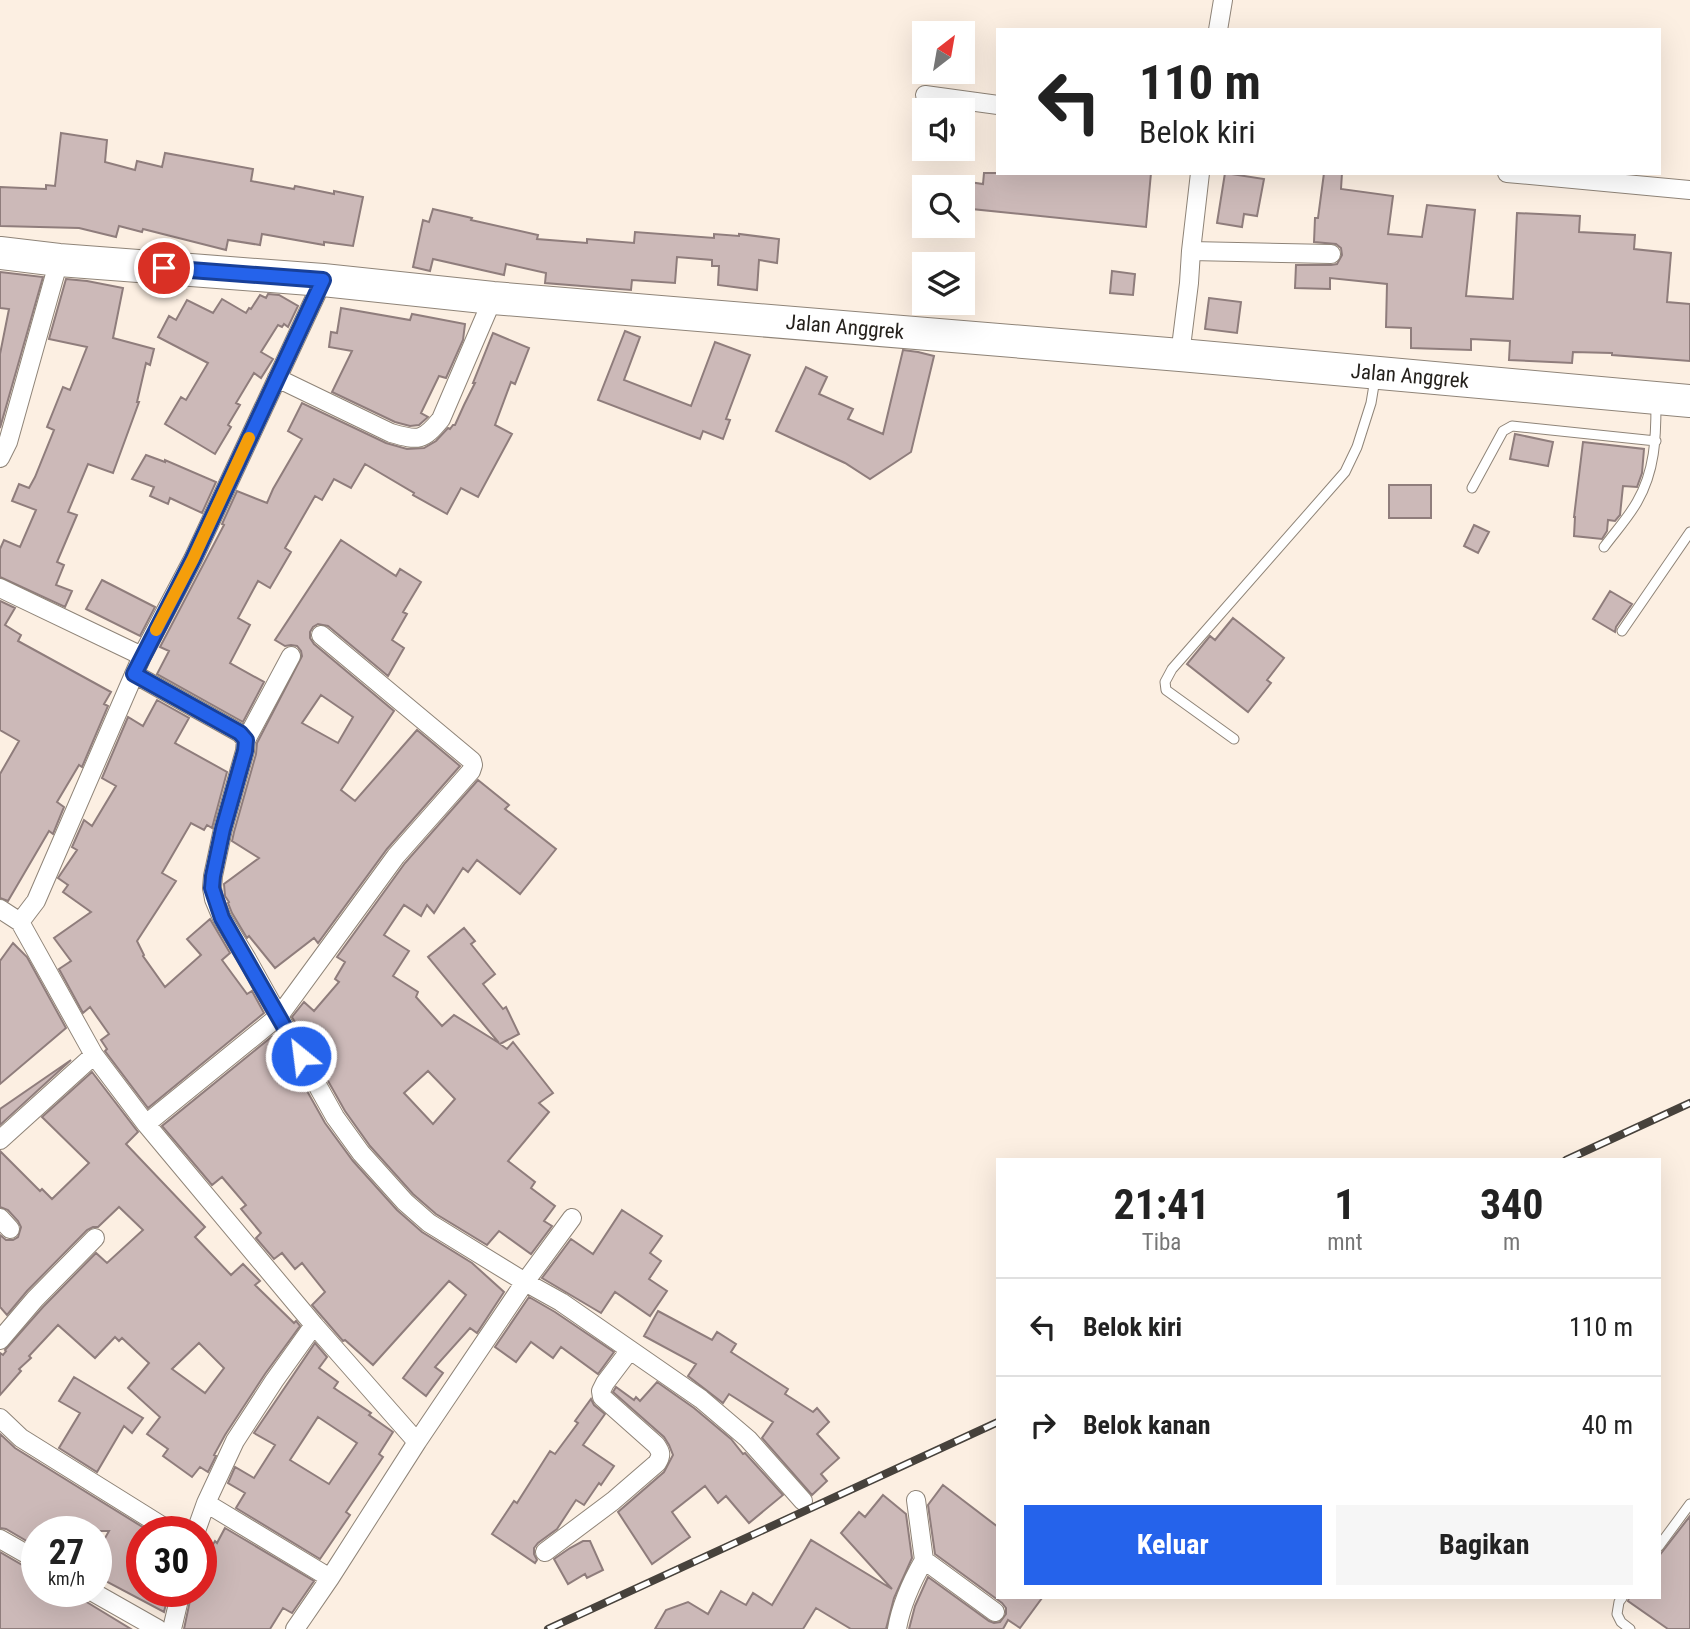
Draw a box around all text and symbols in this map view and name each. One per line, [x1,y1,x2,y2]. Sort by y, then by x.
north arrow [912,21,975,84]
map controls [912,21,975,315]
text: 110 m [1139,54,1261,111]
icon: left [1024,56,1115,147]
button: sound [912,98,975,161]
text: Belok kiri [1139,113,1256,151]
button: search [912,175,975,238]
pin [134,238,194,298]
icon: arrive [145,249,183,287]
button: layers [912,252,975,315]
street label: Jalan Anggrek [785,310,906,344]
street label: Jalan Anggrek [1350,359,1471,393]
position arrow [264,1019,338,1093]
text: 21:41 [1113,1180,1210,1229]
text: 1 [1334,1180,1355,1229]
text: 340 [1480,1180,1544,1229]
text: Tiba [1142,1229,1181,1256]
text: mnt [1327,1229,1362,1256]
text: m [1503,1229,1520,1256]
icon: left [1024,1308,1062,1346]
text: Belok kiri [1083,1312,1182,1342]
text: 110 m [1569,1312,1633,1342]
icon: right [1024,1406,1062,1444]
text: Belok kanan [1083,1410,1210,1440]
text: 40 m [1582,1410,1633,1440]
button: Keluar [1024,1505,1322,1585]
button: Bagikan [1336,1505,1633,1585]
speed limit sign: 30 [126,1516,217,1607]
text: 27 [49,1532,84,1573]
text: km/h [48,1568,85,1589]

